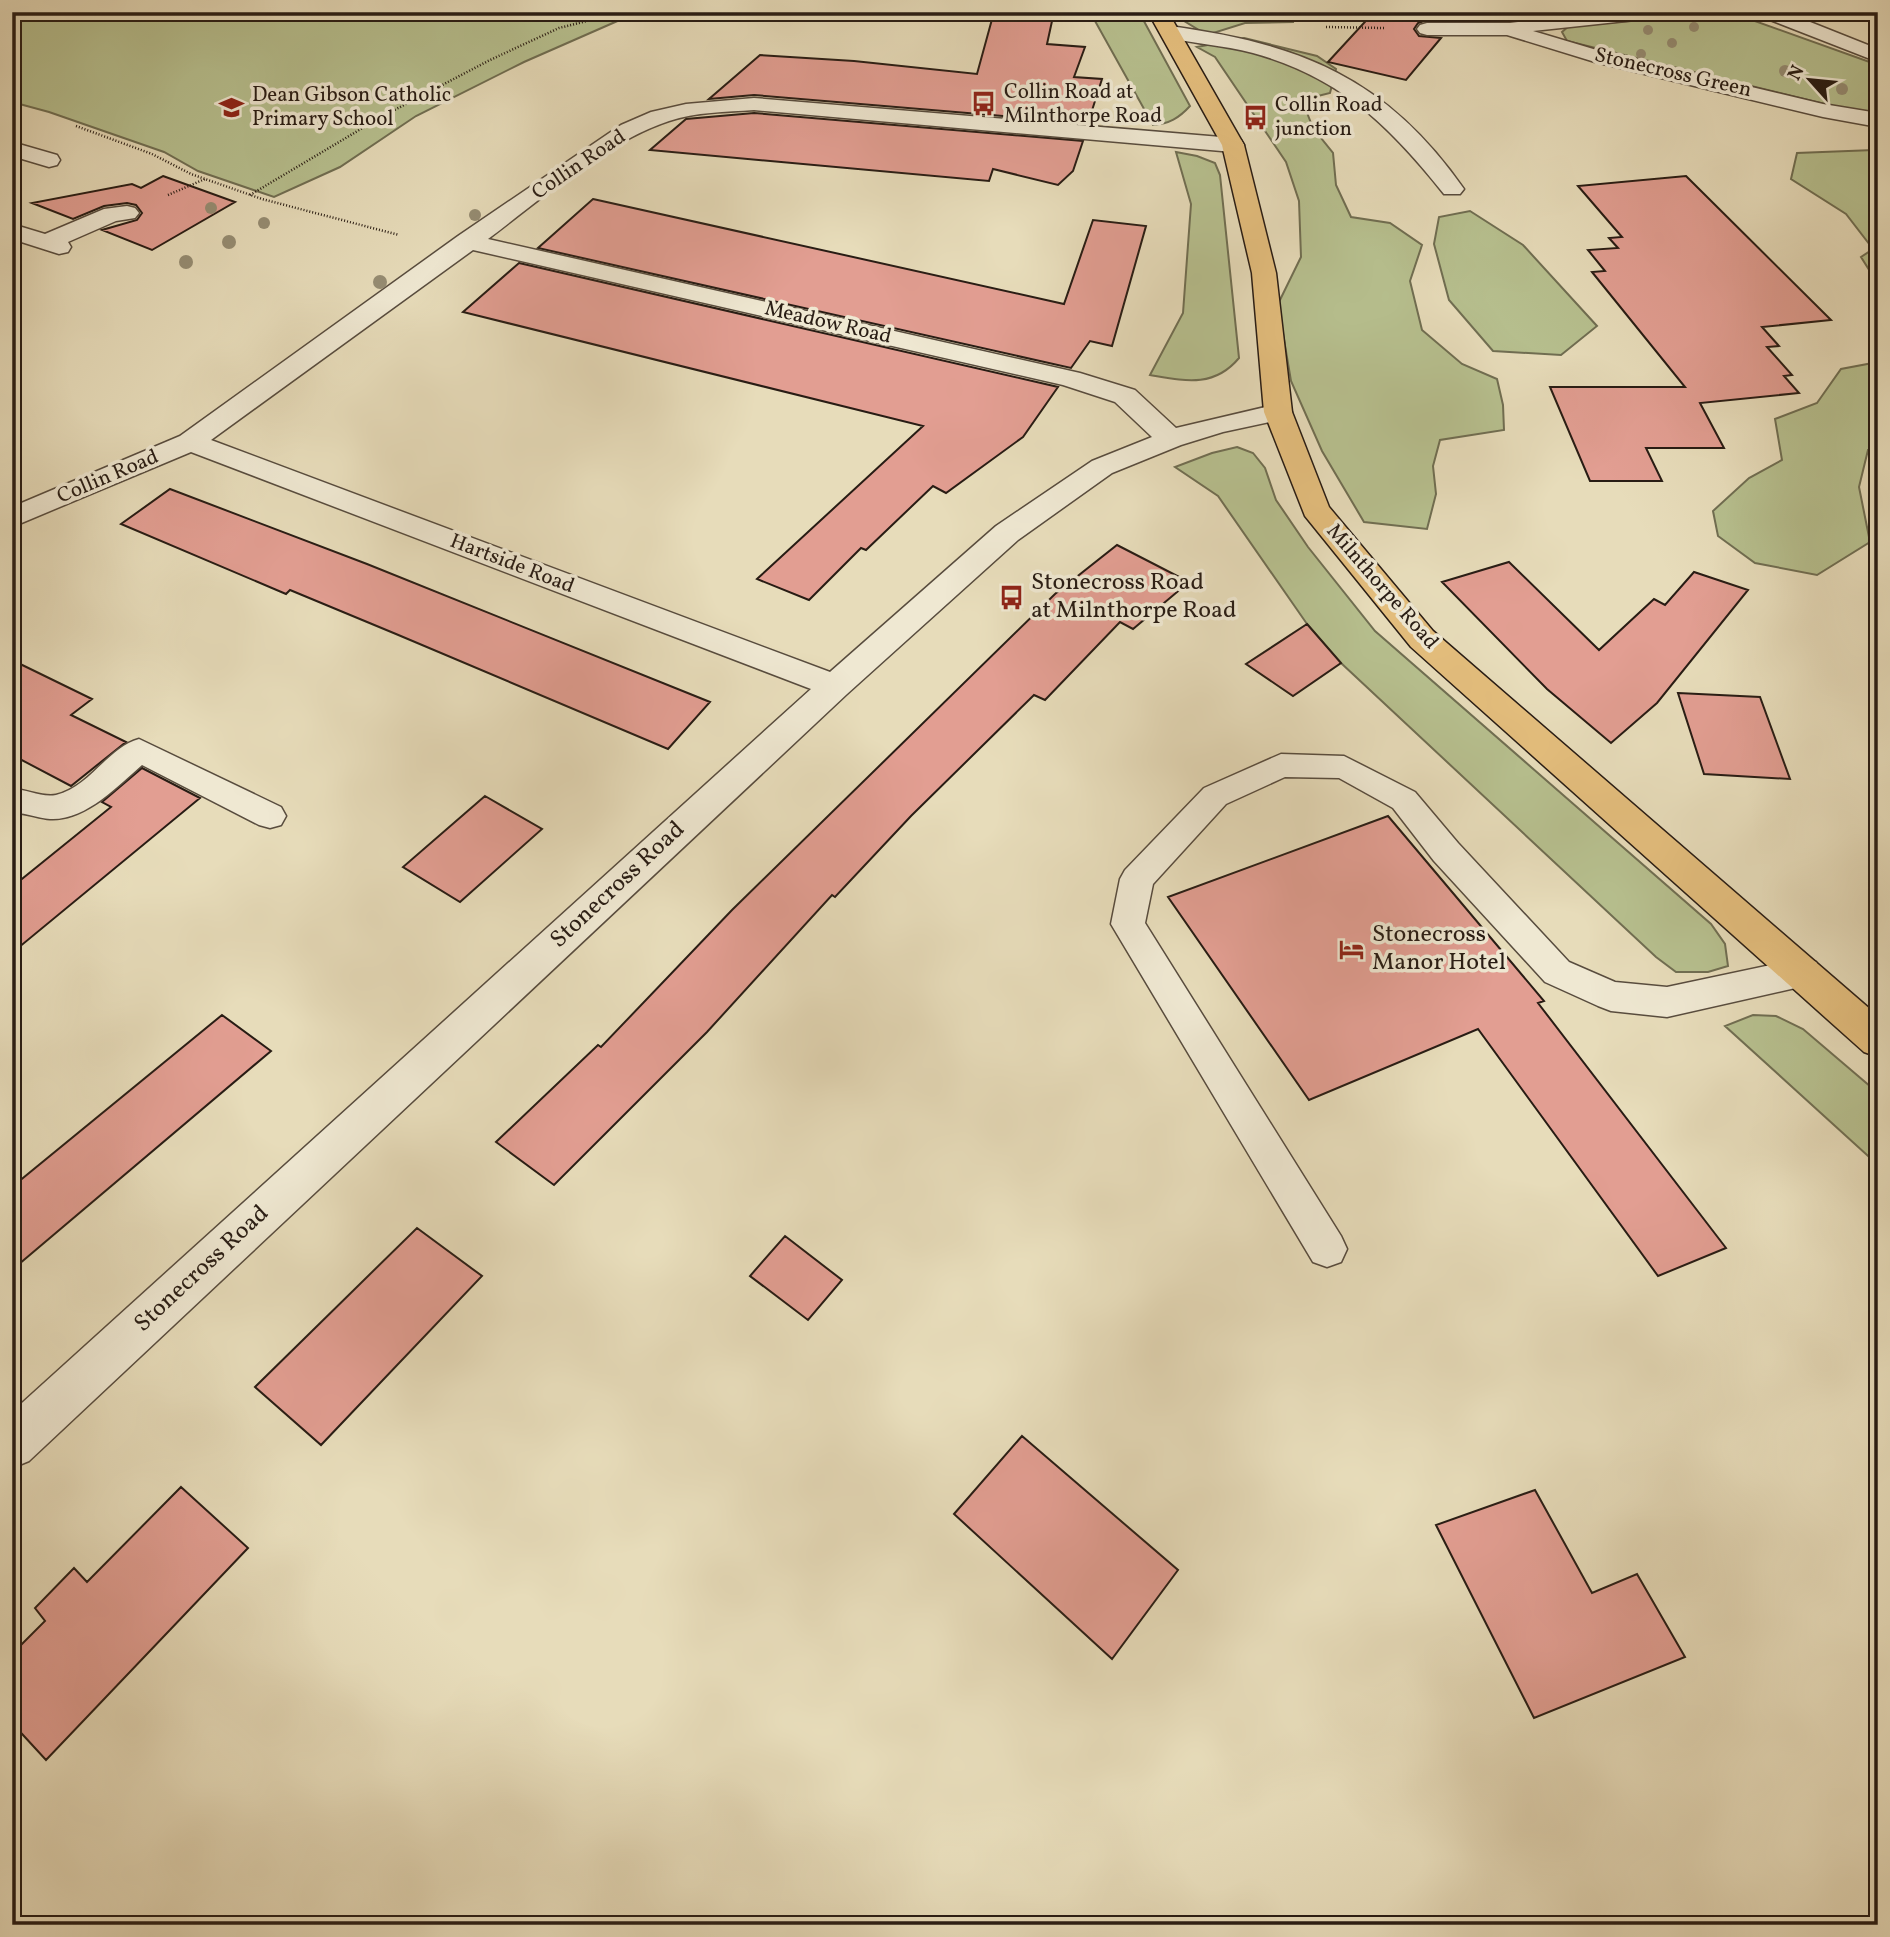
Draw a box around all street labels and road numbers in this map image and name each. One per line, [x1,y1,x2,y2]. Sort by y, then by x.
street label: Stonecross Green [1592,41,1754,105]
street label: Collin Road [526,123,632,207]
street label: Meadow Road [762,294,894,352]
street label: Collin Road [53,443,163,511]
street label: Milnthorpe Road [1319,518,1445,656]
street label: Hartside Road [446,527,578,601]
street label: Stonecross Road [543,814,693,956]
street label: Stonecross Road [127,1198,277,1340]

